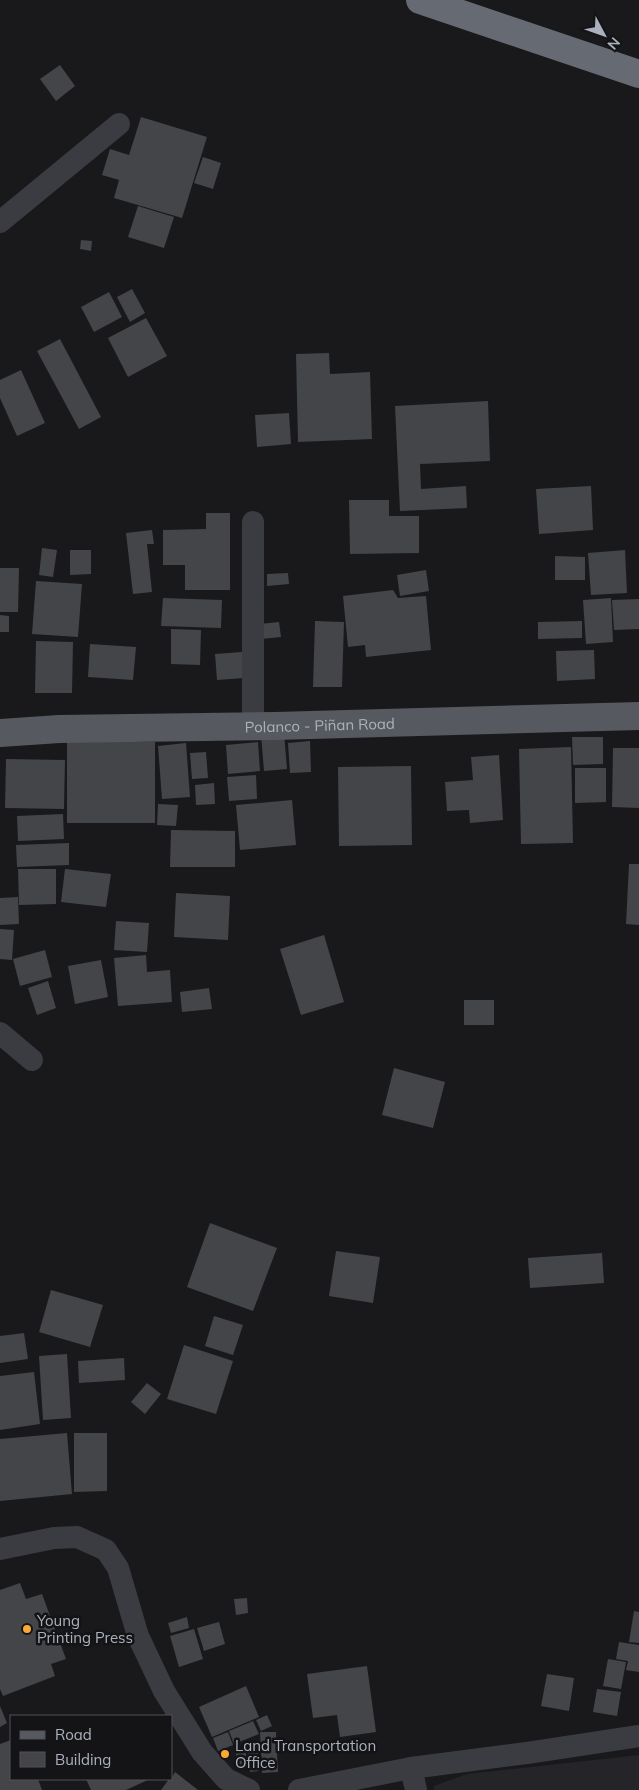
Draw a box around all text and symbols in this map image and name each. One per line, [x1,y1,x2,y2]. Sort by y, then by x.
north arrow [579,10,629,60]
text: N [604,34,624,53]
street label: Polanco - Piñan Road [245,713,395,736]
place label: Young Printing Press [36,1611,133,1647]
marker: Young Printing Press [21,1623,33,1635]
legend [10,1715,172,1780]
text: Road [55,1725,92,1744]
place label: Land Transportation Office [235,1736,376,1772]
marker: Land Transportation Office [219,1748,231,1760]
text: Building [55,1750,111,1769]

